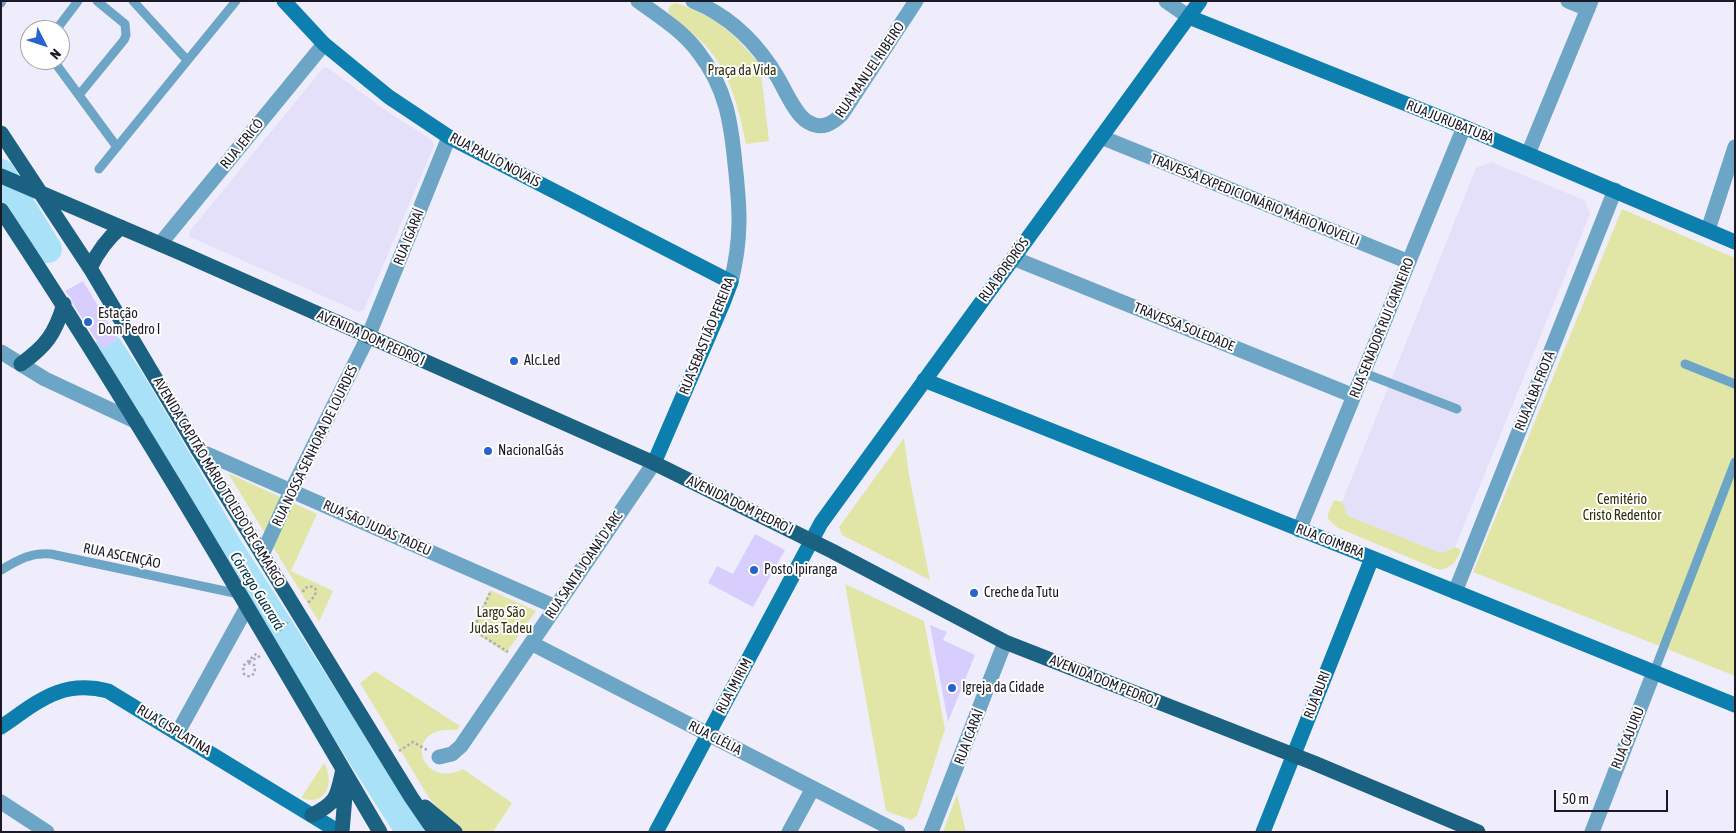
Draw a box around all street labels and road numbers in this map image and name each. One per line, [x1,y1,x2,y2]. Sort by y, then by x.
street label: RUA MANUEL RIBEIRO [832,19,908,121]
street label: RUA JURUBATUBA [1404,97,1496,147]
street label: RUA JERICÓ [217,116,267,172]
street label: RUA PAULO NOVAIS [447,129,543,191]
street label: TRAVESSA EXPEDICIONÁRIO MÁRIO NOVELLI [1148,150,1362,250]
street label: RUA IGARAÍ [390,206,428,268]
street label: RUA BORORÓS [975,235,1033,305]
street label: RUA SENADOR RUI CARNEIRO [1346,255,1418,401]
street label: RUA SEBASTIÃO PEREIRA [676,275,738,397]
street label: TRAVESSA SOLEDADE [1131,299,1237,355]
street label: AVENIDA DOM PEDRO I [314,307,428,369]
street label: RUA ALBA FROTA [1511,349,1559,433]
street label: RUA NOSSA SENHORA DE LOURDES [269,363,361,529]
street label: AVENIDA CAPITÃO MÁRIO TOLEDO DE CAMARGO [150,374,288,590]
street label: AVENIDA DOM PEDRO I [684,472,796,538]
street label: RUA SÃO JUDAS TADEU [320,497,434,559]
street label: RUA SANTA JOANA D'ARC [542,508,626,622]
street label: RUA COIMBRA [1294,520,1366,562]
street label: RUA ASCENÇÃO [82,540,162,572]
street label: AVENIDA DOM PEDRO I [1047,651,1161,711]
street label: RUA IMIRIM [712,655,756,717]
street label: RUA BURI [1300,669,1334,721]
street label: RUA CISPLATINA [134,701,214,759]
street label: RUA CAJURU [1608,705,1648,771]
street label: RUA ICARAÍ [951,707,987,767]
street label: RUA CLÉLIA [686,717,744,759]

